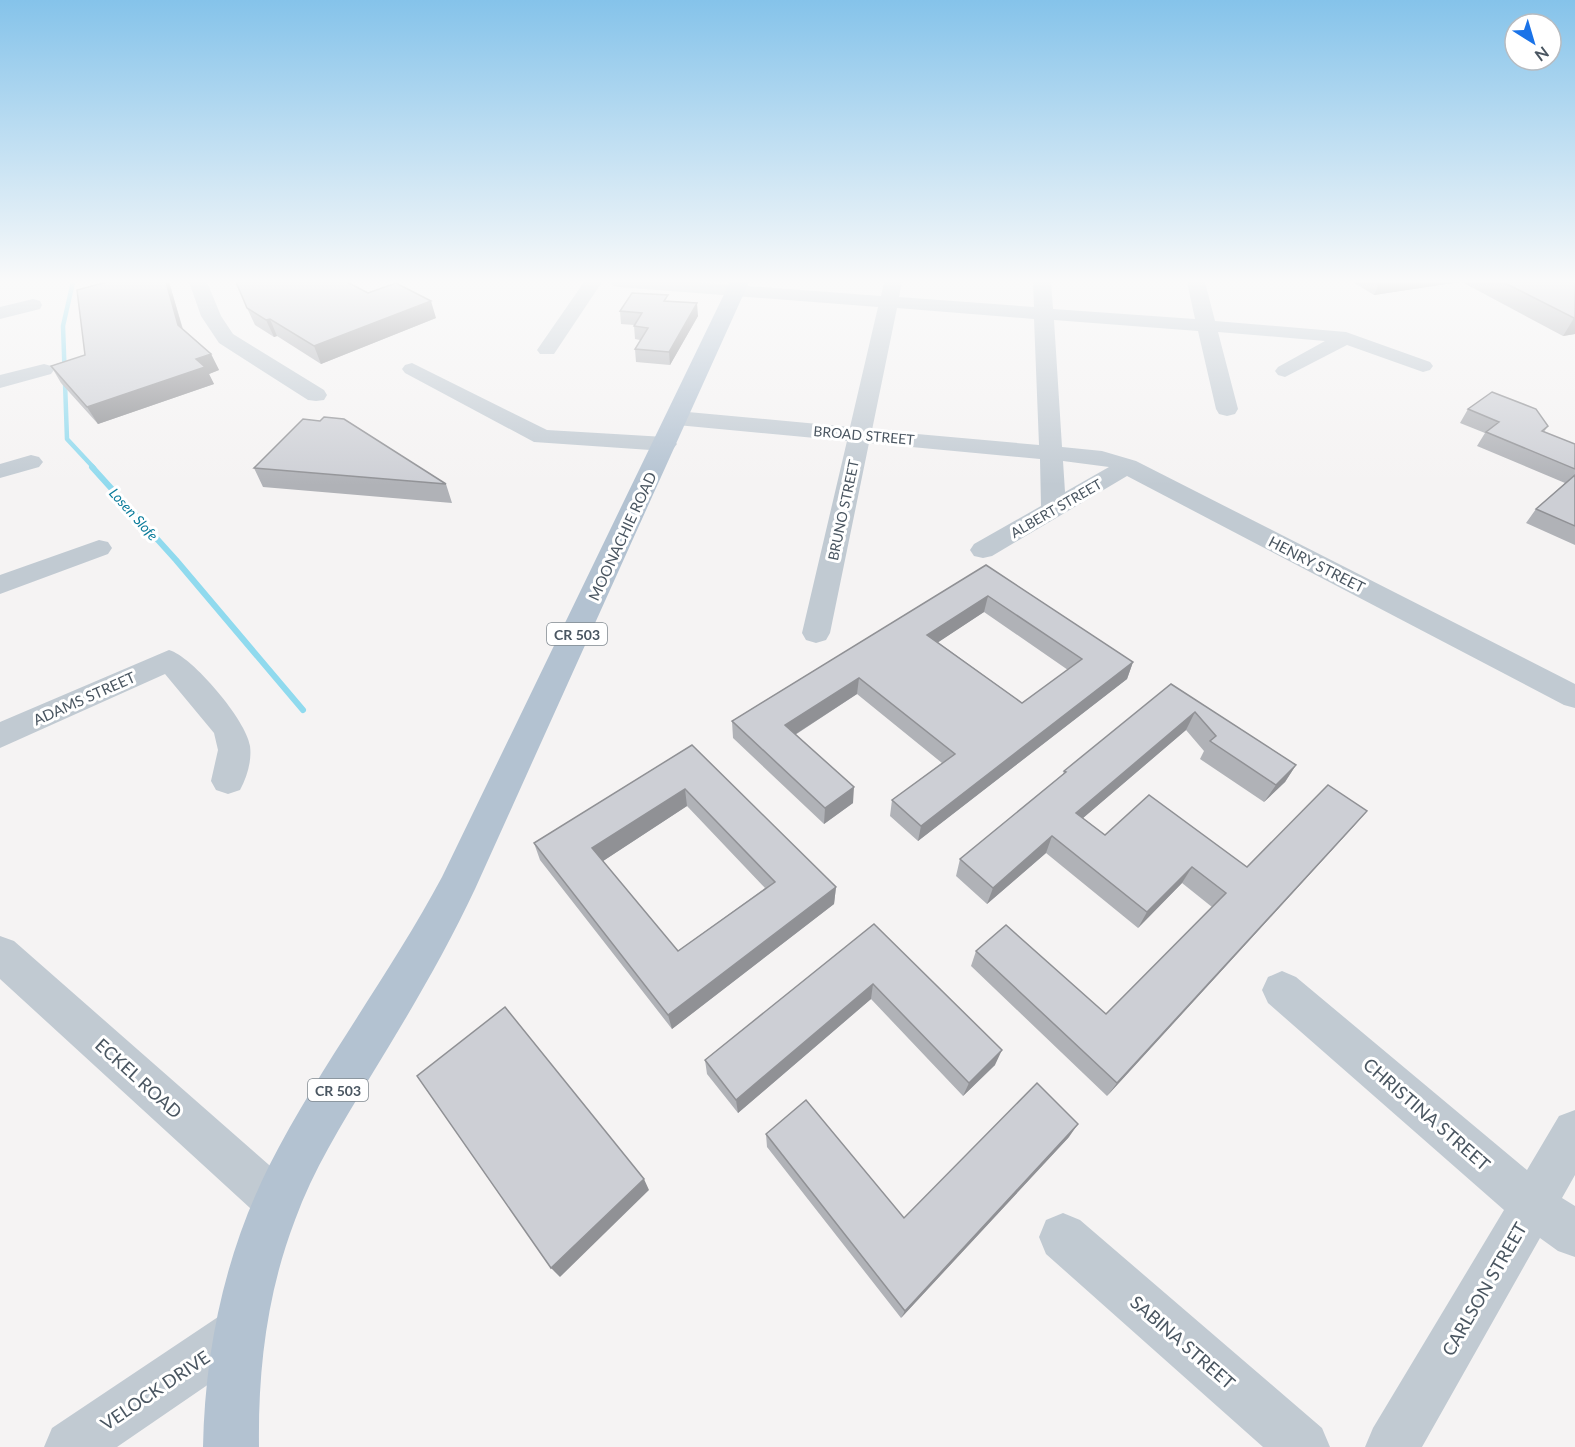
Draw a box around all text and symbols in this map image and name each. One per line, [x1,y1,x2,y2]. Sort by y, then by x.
north arrow [1503,12,1563,72]
text: N [1532,43,1553,66]
street label: BROAD STREET [813,422,916,448]
street label: BRUNO STREET [824,457,862,562]
street label: MOONACHIE ROAD [584,469,660,603]
street label: ALBERT STREET [1007,475,1105,541]
water label: Losen Slofe [106,484,162,544]
street label: HENRY STREET [1266,532,1368,596]
road number: CR 503 [547,623,607,645]
street label: ADAMS STREET [30,667,138,729]
street label: ECKEL ROAD [91,1033,187,1123]
street label: CHRISTINA STREET [1359,1053,1495,1175]
road number: CR 503 [308,1079,368,1101]
street label: CARLSON STREET [1437,1218,1531,1360]
street label: SABINA STREET [1126,1291,1240,1394]
street label: VELOCK DRIVE [96,1345,214,1435]

